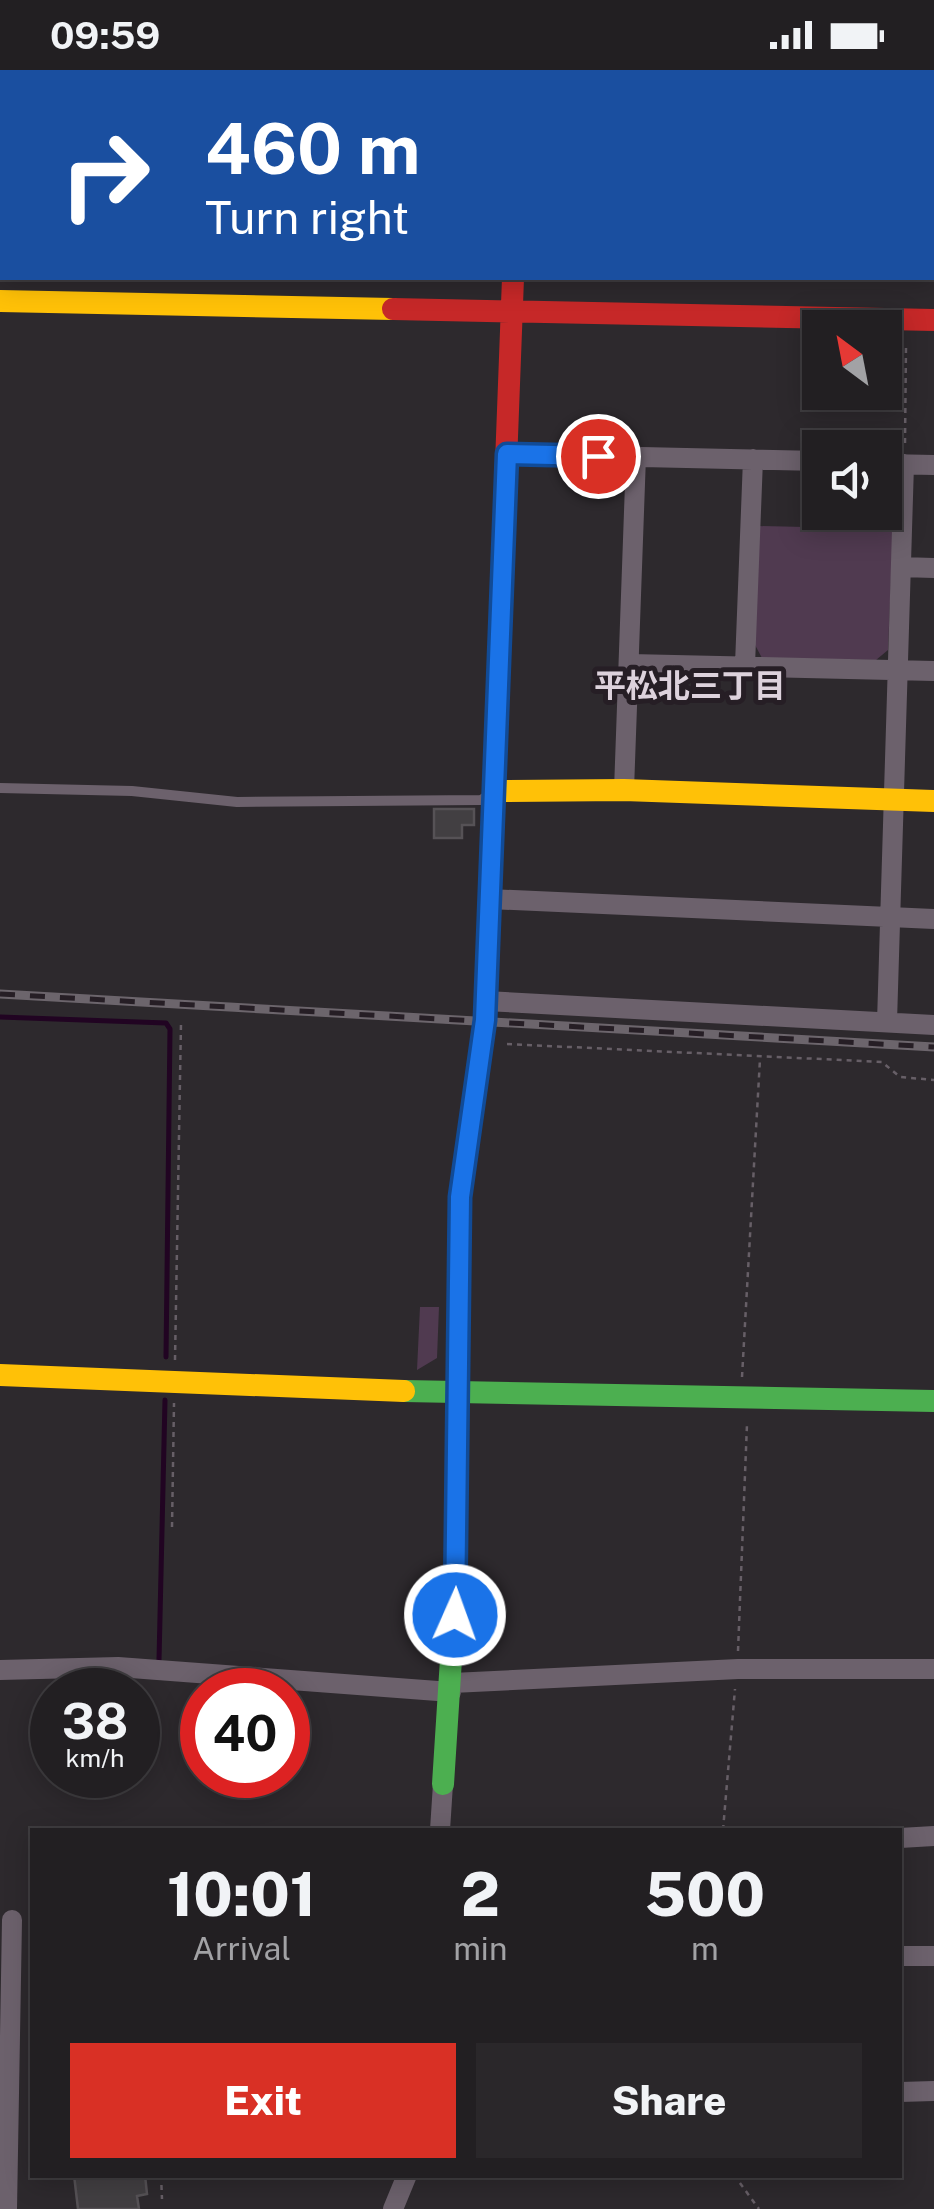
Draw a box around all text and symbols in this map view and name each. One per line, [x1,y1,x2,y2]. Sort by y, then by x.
text: 09:59 [50,13,160,58]
text: 460 m [205,107,421,190]
icon: right [40,110,170,240]
text: Turn right [205,191,409,244]
north arrow [802,310,902,410]
map controls [802,310,902,530]
pin [556,414,641,499]
icon: arrive [571,429,626,484]
button: sound [802,430,902,530]
district label: 平松北三丁目 [594,667,786,704]
position arrow [403,1563,507,1667]
speed limit sign: 40 [180,1668,310,1798]
text: 38 [62,1691,128,1750]
text: km/h [66,1743,124,1773]
text: 10:01 [167,1859,316,1930]
text: 2 [461,1859,500,1930]
text: 500 [644,1859,765,1930]
text: Arrival [192,1930,291,1967]
text: min [453,1930,507,1967]
text: m [691,1930,719,1967]
button: Exit [70,2043,456,2158]
button: Share [476,2043,862,2158]

